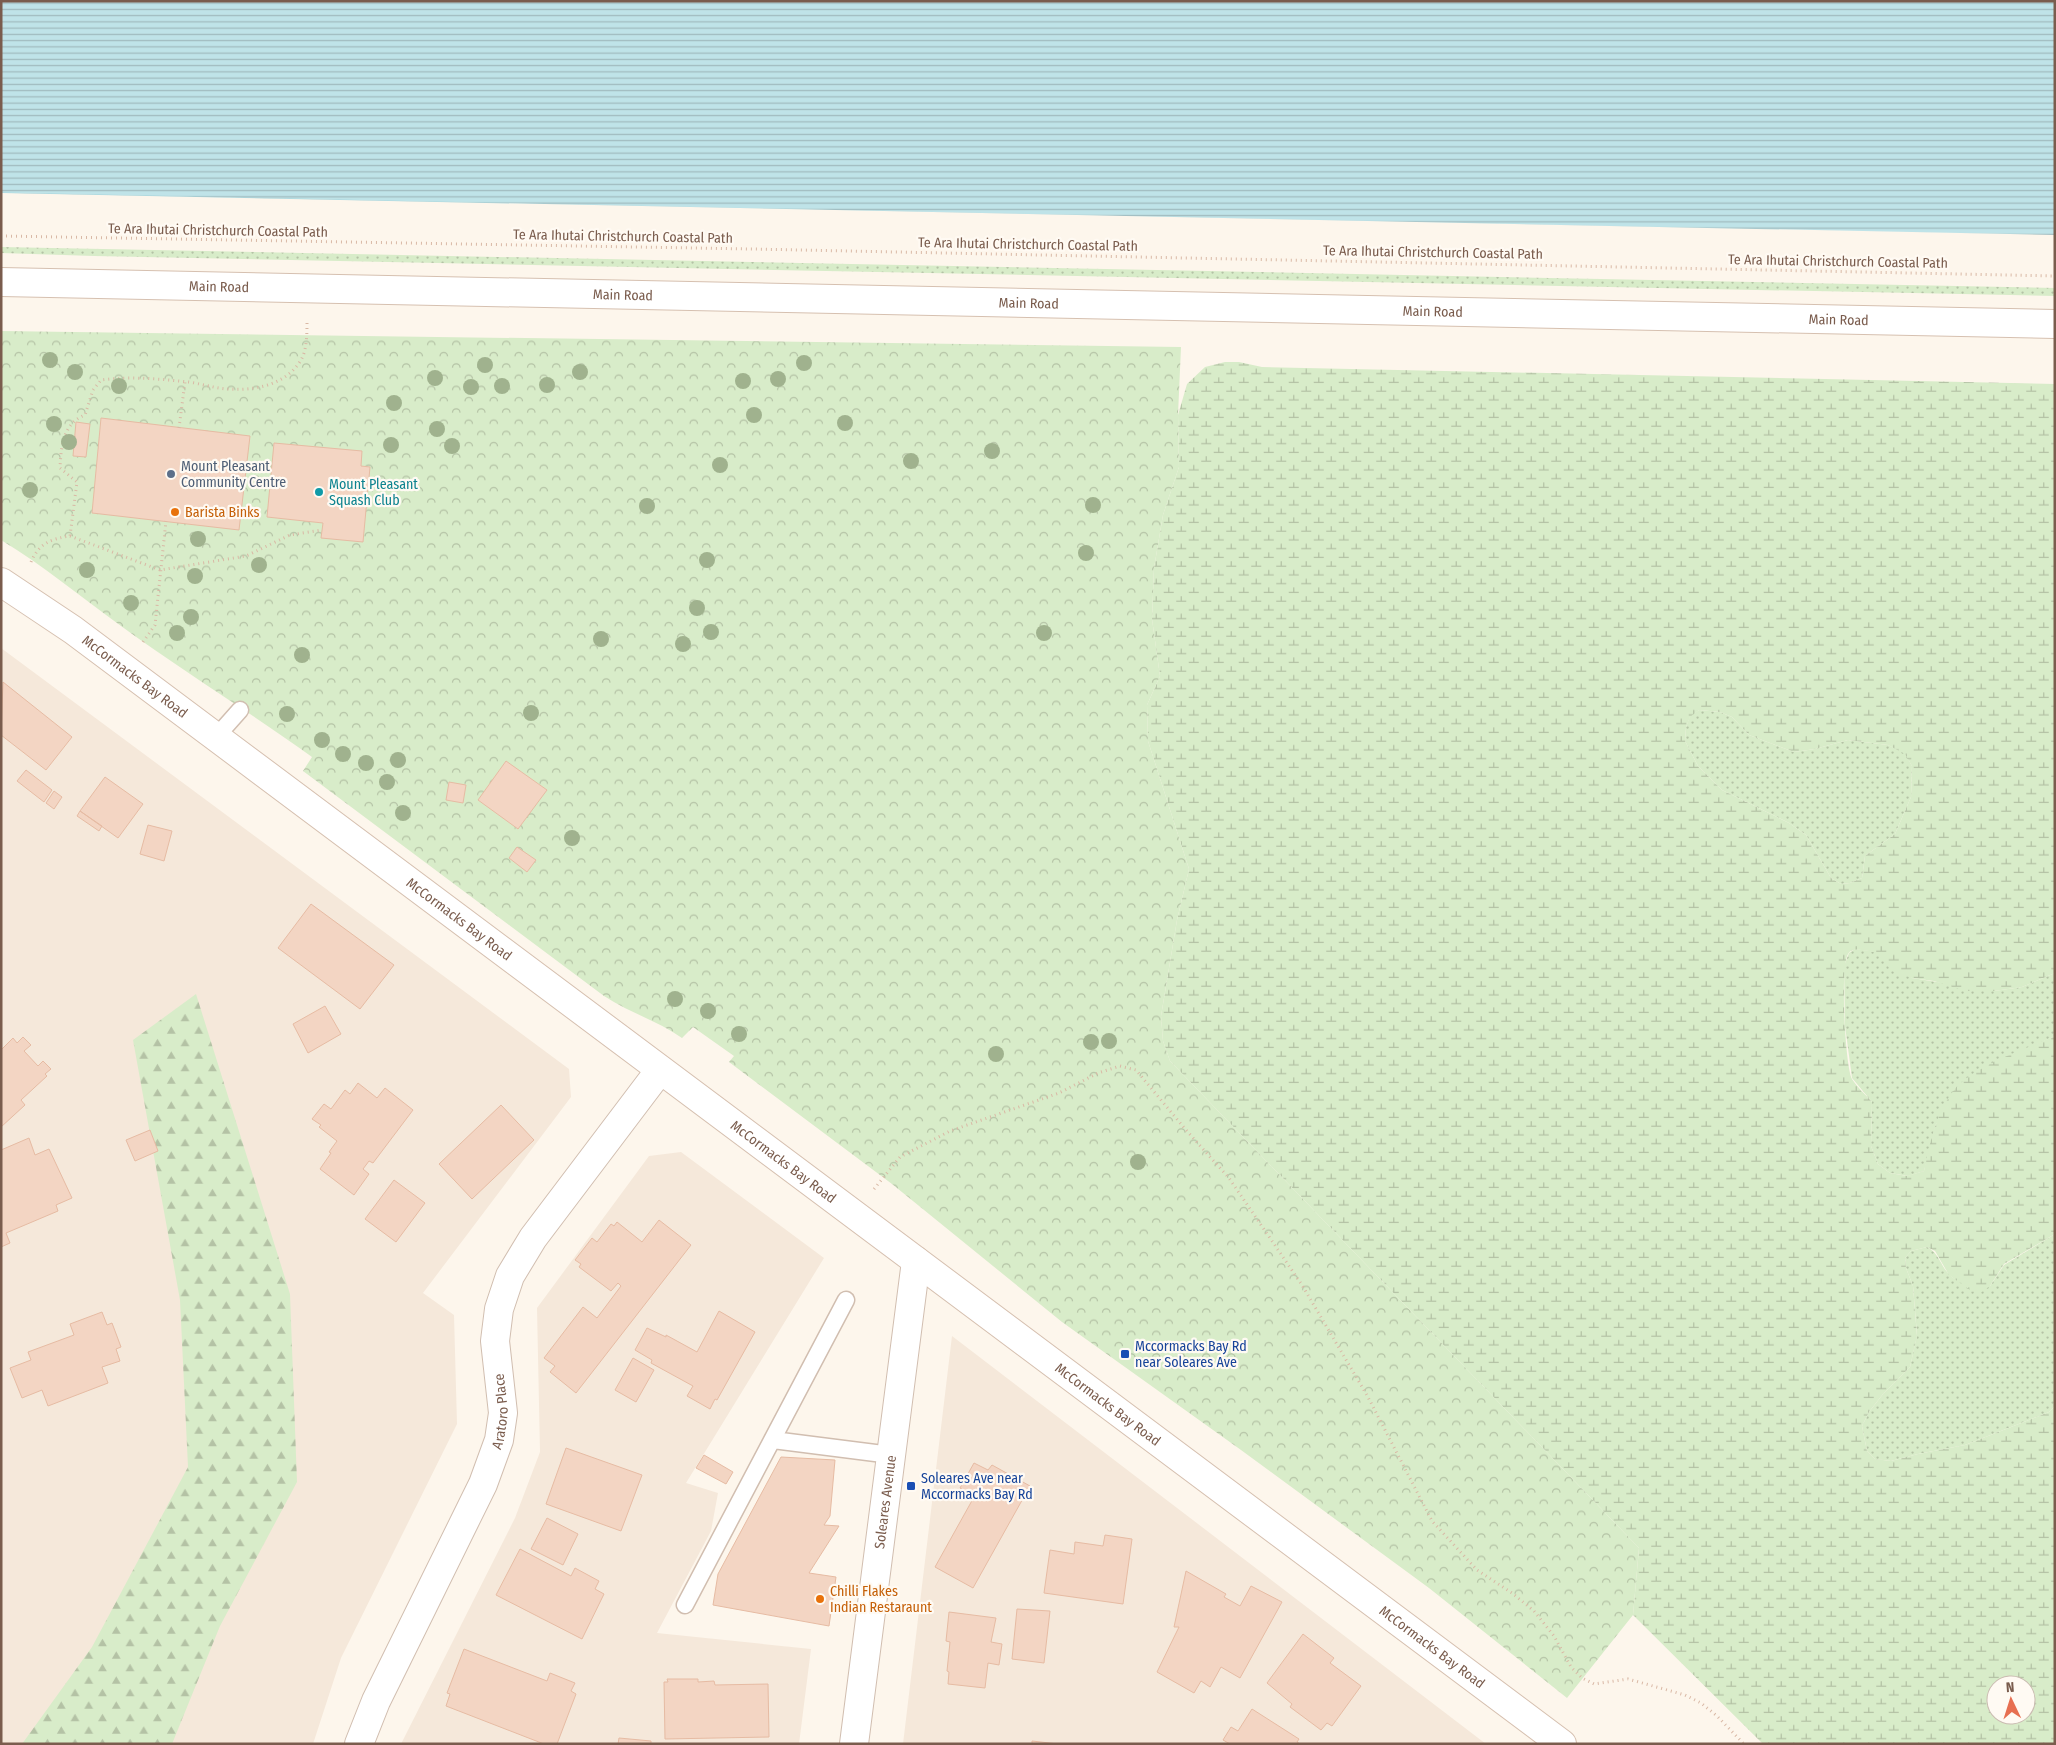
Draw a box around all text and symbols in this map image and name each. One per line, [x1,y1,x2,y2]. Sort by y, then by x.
street label: Te Ara Ihutai Christchurch Coastal Path [108,220,328,241]
street label: Te Ara Ihutai Christchurch Coastal Path [513,226,733,247]
street label: Te Ara Ihutai Christchurch Coastal Path [918,234,1138,255]
street label: Te Ara Ihutai Christchurch Coastal Path [1323,242,1543,263]
street label: Te Ara Ihutai Christchurch Coastal Path [1728,251,1948,272]
street label: Main Road [189,278,249,296]
street label: Main Road [593,286,653,304]
street label: Main Road [999,294,1059,313]
street label: Main Road [1402,303,1463,321]
street label: Main Road [1808,311,1869,329]
place label: Mount Pleasant Community Centre [181,458,286,491]
marker: Mount Pleasant Community Centre [165,468,177,480]
place label: Mount Pleasant Squash Club [329,476,418,509]
marker: Mount Pleasant Squash Club [313,486,325,498]
place label: Barista Binks [185,504,260,521]
marker: Barista Binks [169,506,181,518]
street label: McCormacks Bay Road [79,632,191,722]
street label: McCormacks Bay Road [403,874,515,964]
street label: McCormacks Bay Road [727,1117,839,1207]
place label: Mccormacks Bay Rd near Soleares Ave [1135,1338,1247,1371]
marker: Mccormacks Bay Rd near Soleares Ave [1119,1348,1131,1360]
street label: McCormacks Bay Road [1051,1360,1164,1450]
street label: Aratoro Place [488,1372,512,1452]
street label: Soleares Avenue [871,1454,900,1550]
place label: Soleares Ave near Mccormacks Bay Rd [921,1470,1033,1503]
marker: Soleares Ave near Mccormacks Bay Rd [905,1480,917,1492]
place label: Chilli Flakes Indian Restaraunt [830,1583,932,1616]
marker: Chilli Flakes Indian Restaraunt [814,1593,826,1605]
street label: McCormacks Bay Road [1376,1602,1488,1692]
north arrow [1986,1675,2036,1725]
text: N [2005,1679,2015,1696]

